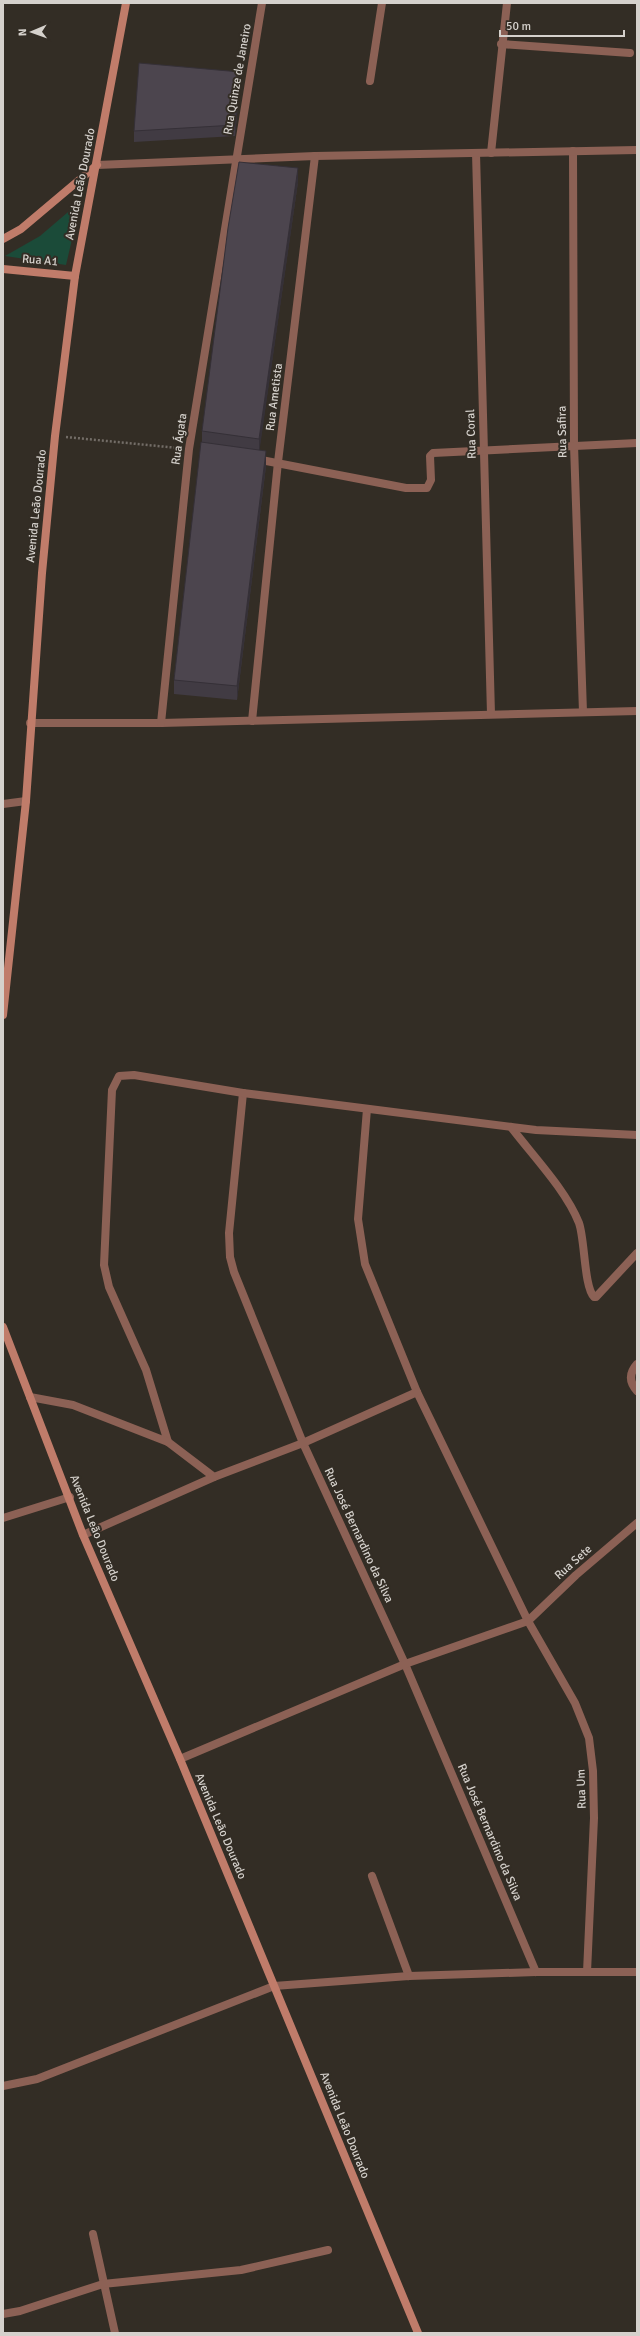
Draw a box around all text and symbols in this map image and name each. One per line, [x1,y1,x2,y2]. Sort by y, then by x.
north arrow [12,12,52,52]
scale bar [500,12,624,38]
text: 50 m [506,19,531,34]
street label: Rua Quinze de Janeiro [220,22,255,136]
text: N [16,28,29,36]
street label: Avenida Leão Dourado [62,127,99,241]
street label: Rua A1 [21,251,59,270]
street label: Rua Ametista [263,362,286,432]
street label: Rua Safira [555,406,570,458]
street label: Rua Coral [463,408,480,459]
street label: Rua Ágata [168,412,191,466]
street label: Avenida Leão Dourado [23,449,50,563]
street label: Rua José Bernardino da Silva [321,1465,396,1605]
street label: Avenida Leão Dourado [66,1473,123,1584]
street label: Rua Sete [552,1542,595,1583]
street label: Rua José Bernardino da Silva [454,1761,525,1903]
street label: Rua Um [573,1769,590,1809]
street label: Avenida Leão Dourado [191,1771,250,1881]
street label: Avenida Leão Dourado [316,2070,373,2181]

